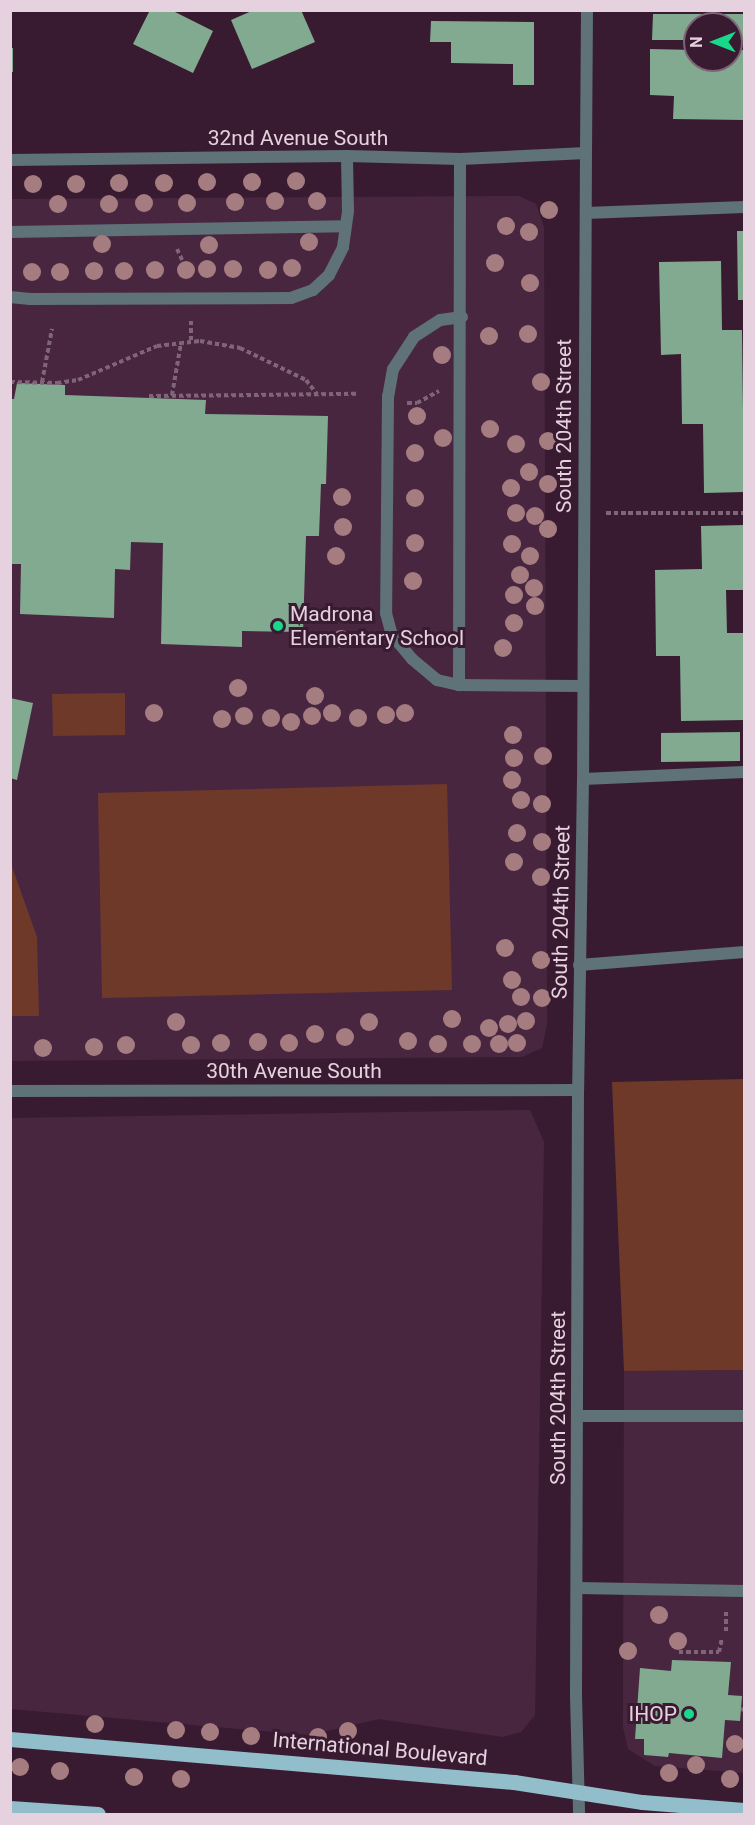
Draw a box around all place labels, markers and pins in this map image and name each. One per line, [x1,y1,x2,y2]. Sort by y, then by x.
place label: Madrona Elementary School [290,601,464,651]
marker: Madrona Elementary School [271,619,285,633]
place label: IHOP [629,1701,677,1727]
marker: IHOP [682,1707,696,1721]

